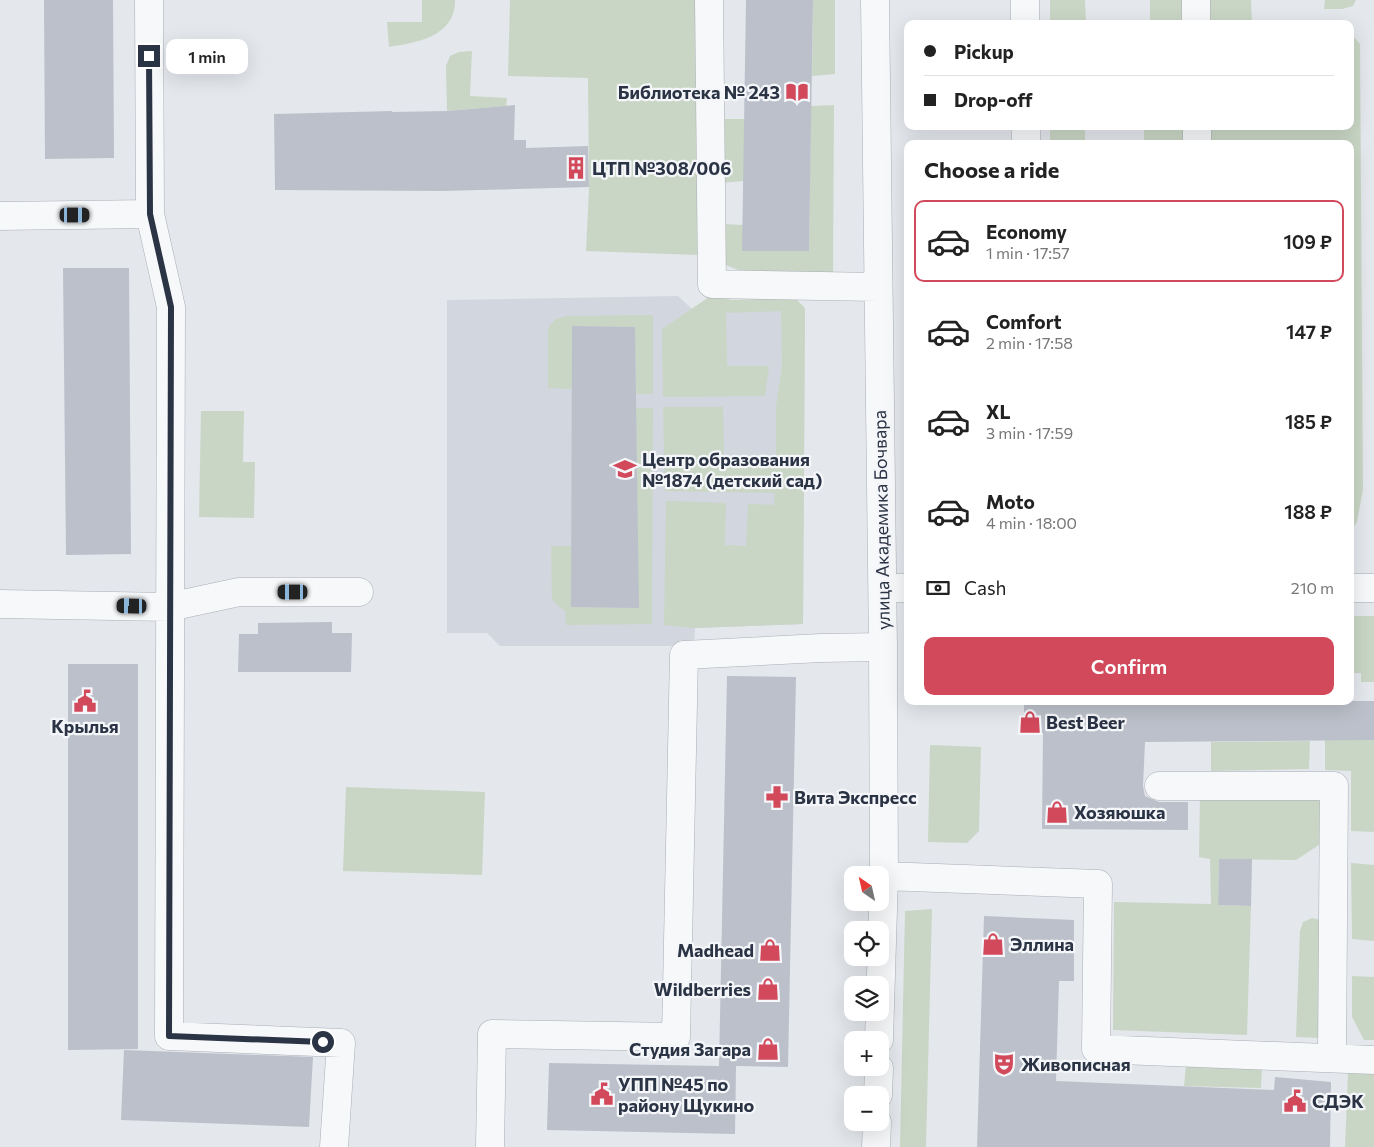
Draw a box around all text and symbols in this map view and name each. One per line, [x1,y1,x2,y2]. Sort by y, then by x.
callout: 1 min [166,38,249,74]
text: Pickup [954,40,1014,63]
route end [138,45,160,67]
text: 1 min [188,47,226,66]
library icon: Библиотека № 243 [784,79,810,105]
place label: Библиотека № 243 [618,81,780,103]
text: Drop-off [954,88,1033,111]
building icon: ЦТП №308/006 [563,155,589,181]
text: Choose a ride [924,156,1059,183]
place label: ЦТП №308/006 [592,157,731,179]
car [60,208,90,223]
icon: car [926,219,971,264]
text: Economy [986,220,1067,243]
text: 109 ₽ [1283,230,1332,253]
text: 1 min · 17:57 [986,243,1070,262]
icon: car [926,309,971,354]
text: Comfort [986,310,1062,333]
text: 147 ₽ [1286,320,1332,343]
text: 2 min · 17:58 [986,333,1073,352]
icon: car [926,399,971,444]
text: XL [986,400,1011,423]
street label: улица Академика Бочвара [868,410,894,630]
text: 185 ₽ [1285,410,1332,433]
text: 3 min · 17:59 [986,423,1073,442]
place label: Центр образования №1874 (детский сад) [642,448,822,491]
school or university icon: Центр образования №1874 (детский сад) [612,456,638,482]
icon: car [926,489,971,534]
text: Moto [986,490,1035,513]
text: 188 ₽ [1284,500,1332,523]
text: 4 min · 18:00 [986,513,1077,532]
icon: cash [924,574,952,602]
text: Cash [964,576,1006,599]
text: 210 m [1291,578,1334,597]
car [278,585,308,600]
car [116,598,147,614]
button: Confirm [924,637,1334,695]
public building icon: Крылья [72,688,98,714]
shop icon: Best Beer [1017,709,1043,735]
place label: Best Beer [1046,711,1126,733]
place label: Крылья [51,715,119,737]
pharmacy icon: Вита Экспресс [764,784,790,810]
place label: Вита Экспресс [794,786,917,808]
shop icon: Хозяюшка [1044,799,1070,825]
place label: Хозяюшка [1074,801,1165,823]
north arrow [844,866,889,911]
map controls [844,866,889,1131]
button: locate [844,921,889,966]
shop icon: Эллина [980,931,1006,957]
place label: Эллина [1010,933,1074,955]
shop icon: Madhead [757,937,783,963]
place label: Madhead [677,939,754,961]
shop icon: Wildberries [755,976,781,1002]
button: layers [844,976,889,1021]
place label: Wildberries [654,978,751,1000]
route start [312,1031,334,1053]
button: + [844,1031,889,1076]
shop icon: Студия Загара [755,1036,781,1062]
place label: Студия Загара [629,1038,751,1060]
theatre icon: Живописная [991,1051,1017,1077]
place label: Живописная [1021,1053,1131,1075]
place label: УПП №45 по району Щукино [618,1073,755,1116]
public building icon: УПП №45 по району Щукино [589,1081,615,1107]
button: − [844,1086,889,1131]
public building icon: СДЭК [1282,1088,1308,1114]
place label: СДЭК [1312,1090,1364,1112]

